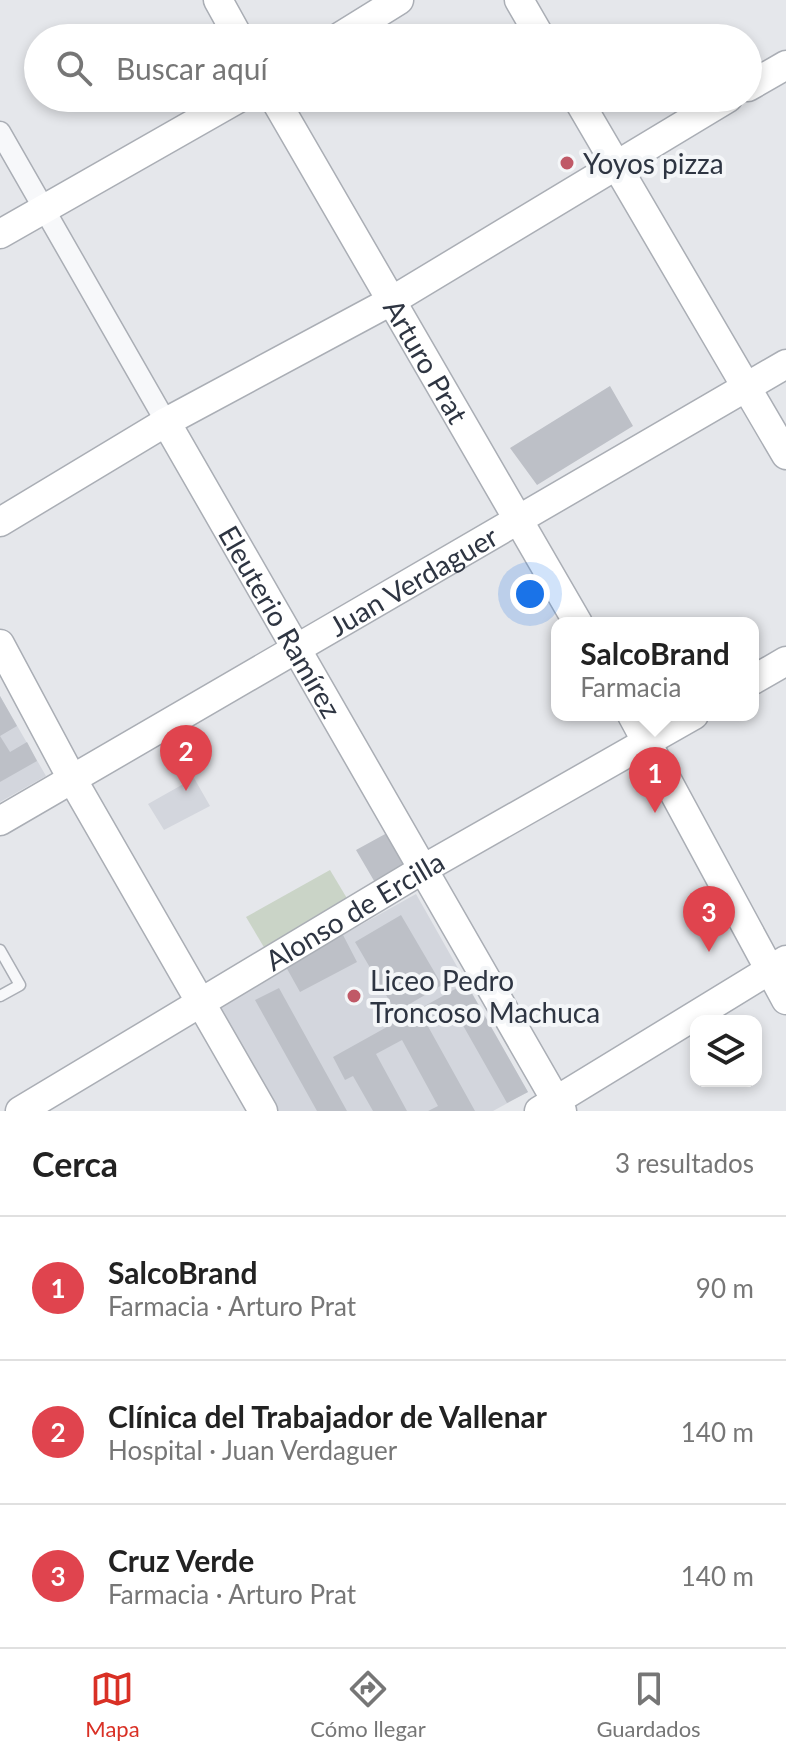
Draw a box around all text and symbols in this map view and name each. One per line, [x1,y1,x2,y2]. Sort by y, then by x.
search box [24,24,762,112]
icon: search [52,46,96,90]
text: Buscar aquí [116,50,268,86]
place label: Yoyos pizza [583,146,724,180]
marker: Yoyos pizza [558,154,576,172]
street label: Arturo Prat [377,293,476,429]
street label: Eleuterio Ramírez [212,519,349,723]
street label: Juan Verdaguer [323,519,503,643]
your location [510,574,550,614]
popup [551,617,759,721]
text: SalcoBrand [580,635,730,671]
text: Farmacia [580,671,681,703]
pin: 2 [160,725,212,791]
pin: 1 [629,747,681,813]
street label: Alonso de Ercilla [259,844,450,977]
pin: 3 [683,886,735,952]
place label: Liceo Pedro Troncoso Machuca [370,963,600,1029]
marker: Liceo Pedro Troncoso Machuca [345,987,363,1005]
map controls [690,1015,762,1087]
button: layers [690,1015,762,1087]
text: Cerca [32,1143,118,1184]
text: 3 resultados [615,1147,754,1179]
text: SalcoBrand [108,1254,258,1290]
text: 1 [50,1272,66,1304]
text: 90 m [696,1272,754,1304]
text: Farmacia · Arturo Prat [108,1290,356,1322]
text: Clínica del Trabajador de Vallenar [108,1398,547,1434]
text: 2 [50,1416,66,1448]
text: 140 m [681,1416,754,1448]
text: Hospital · Juan Verdaguer [108,1434,397,1466]
text: Cruz Verde [108,1542,254,1578]
text: 3 [50,1560,66,1592]
text: 140 m [681,1560,754,1592]
text: Farmacia · Arturo Prat [108,1578,356,1610]
tab: Mapa [85,1667,140,1742]
tab: Cómo llegar [310,1667,426,1742]
tab: Guardados [596,1667,701,1742]

